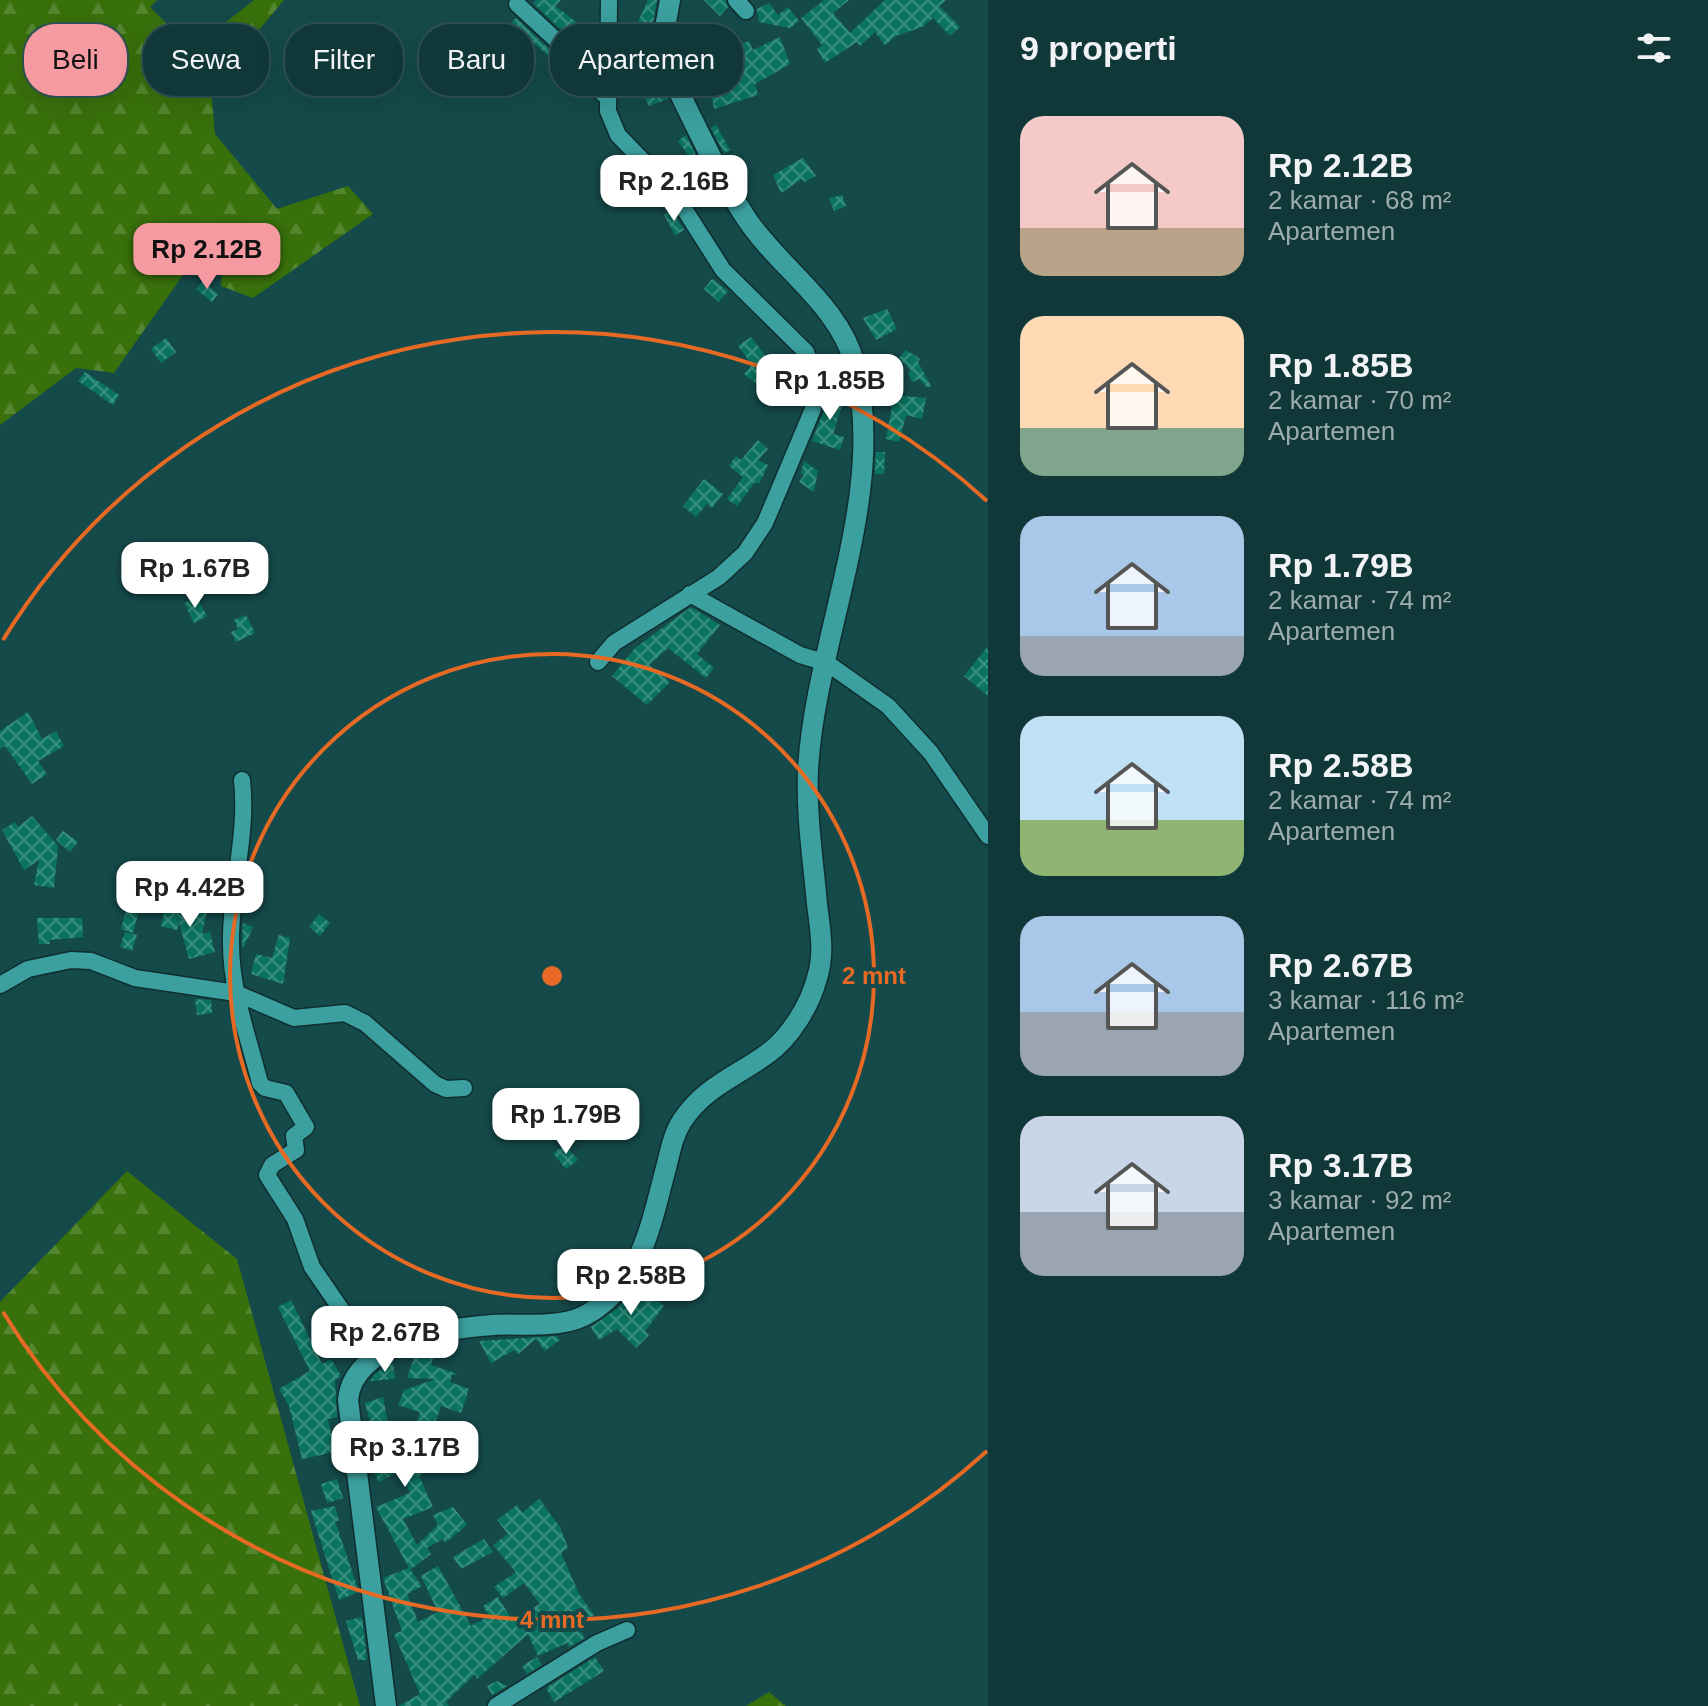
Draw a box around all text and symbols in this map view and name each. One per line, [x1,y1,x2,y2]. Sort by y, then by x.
chip: Beli [24,24,127,96]
chip: Sewa [143,24,269,96]
chip: Filter [285,24,403,96]
chip: Baru [419,24,534,96]
chip: Apartemen [550,24,743,96]
icon: filters [1632,26,1676,70]
text: 9 properti [1020,29,1177,67]
text: Rp 2.12B [1268,146,1414,184]
icon: home [1084,148,1180,244]
pin: Rp 2.16B [591,155,757,223]
text: Rp 2.16B [618,166,730,196]
text: 2 kamar · 68 m² [1268,185,1452,215]
text: Apartemen [1268,216,1395,246]
pin: Rp 2.12B [124,223,290,291]
text: Rp 2.12B [151,234,263,264]
text: Rp 1.85B [1268,346,1414,384]
icon: home [1084,348,1180,444]
pin: Rp 1.85B [747,354,913,422]
text: Rp 1.85B [774,365,886,395]
text: 2 kamar · 70 m² [1268,385,1452,415]
text: Apartemen [1268,416,1395,446]
pin: Rp 1.67B [112,542,278,610]
text: Rp 1.79B [1268,546,1414,584]
icon: home [1084,548,1180,644]
text: Rp 1.67B [139,553,251,583]
text: 2 kamar · 74 m² [1268,585,1452,615]
text: Apartemen [1268,616,1395,646]
text: Rp 2.58B [1268,746,1414,784]
icon: home [1084,748,1180,844]
text: 2 kamar · 74 m² [1268,785,1452,815]
text: Apartemen [1268,816,1395,846]
pin: Rp 4.42B [107,861,273,929]
text: Rp 4.42B [134,872,246,902]
text: Rp 2.67B [1268,946,1414,984]
icon: home [1084,948,1180,1044]
centre of rings [538,962,566,990]
text: 2 mnt [842,962,906,989]
text: 3 kamar · 116 m² [1268,985,1464,1015]
text: Apartemen [1268,1016,1395,1046]
pin: Rp 1.79B [483,1088,649,1156]
text: Rp 1.79B [510,1099,622,1129]
text: Rp 3.17B [1268,1146,1414,1184]
icon: home [1084,1148,1180,1244]
text: 3 kamar · 92 m² [1268,1185,1452,1215]
text: Apartemen [1268,1216,1395,1246]
pin: Rp 2.58B [548,1249,714,1317]
text: Rp 2.58B [575,1260,687,1290]
pin: Rp 2.67B [302,1306,468,1374]
text: Rp 2.67B [329,1317,441,1347]
pin: Rp 3.17B [322,1421,488,1489]
text: Rp 3.17B [349,1432,461,1462]
text: 4 mnt [520,1606,584,1633]

